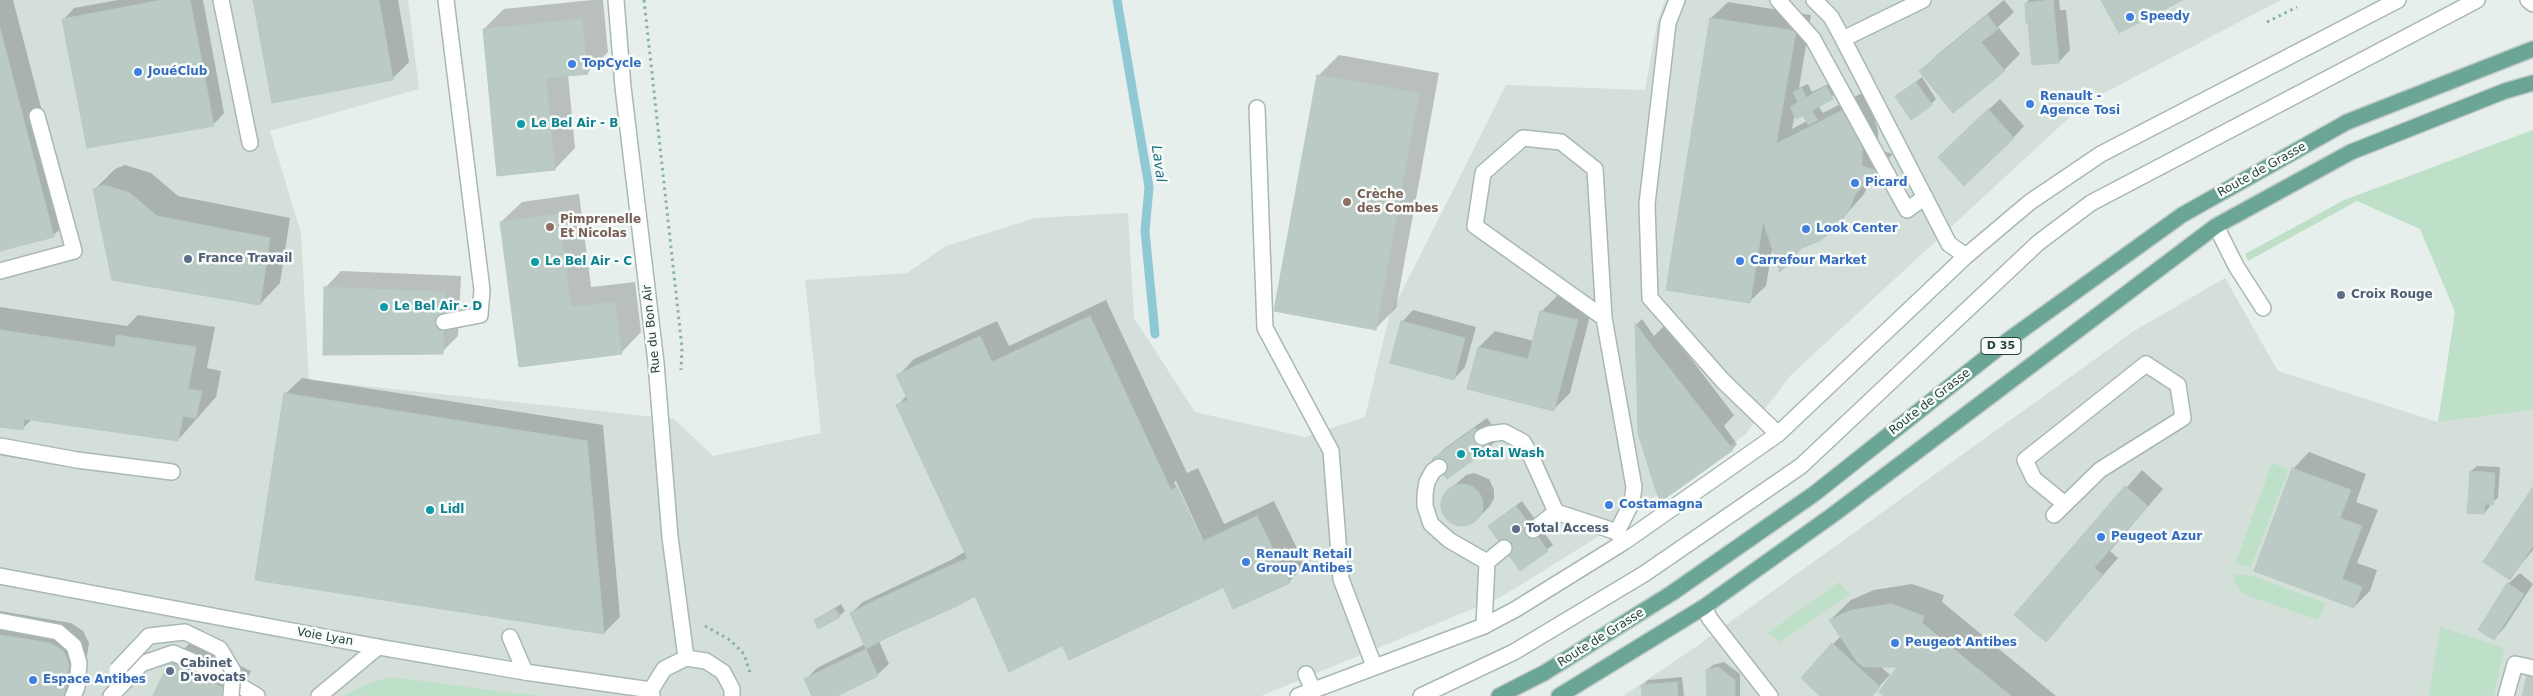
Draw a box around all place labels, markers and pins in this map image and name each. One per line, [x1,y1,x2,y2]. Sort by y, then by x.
place label: Speedy [2140,10,2190,24]
marker: Speedy [2124,11,2136,23]
place label: TopCycle [582,57,641,71]
marker: TopCycle [566,58,578,70]
place label: JouéClub [148,65,207,79]
marker: JouéClub [132,66,144,78]
place label: Renault - Agence Tosi [2040,90,2120,118]
marker: Renault - Agence Tosi [2024,98,2036,110]
place label: Le Bel Air - B [531,117,618,131]
marker: Le Bel Air - B [515,118,527,130]
place label: Picard [1865,176,1908,190]
marker: Picard [1849,177,1861,189]
place label: Crèche des Combes [1357,188,1438,216]
marker: Crèche des Combes [1341,196,1353,208]
place label: Pimprenelle Et Nicolas [560,213,641,241]
marker: Pimprenelle Et Nicolas [544,221,556,233]
place label: Look Center [1816,222,1898,236]
marker: Look Center [1800,223,1812,235]
place label: France Travail [198,252,292,266]
marker: France Travail [182,253,194,265]
place label: Carrefour Market [1750,254,1866,268]
place label: Le Bel Air - C [545,255,632,269]
marker: Carrefour Market [1734,255,1746,267]
marker: Le Bel Air - C [529,256,541,268]
place label: Croix Rouge [2351,288,2433,302]
marker: Croix Rouge [2335,289,2347,301]
place label: Le Bel Air - D [394,300,482,314]
marker: Le Bel Air - D [378,301,390,313]
place label: Total Wash [1471,447,1545,461]
marker: Total Wash [1455,448,1467,460]
place label: Costamagna [1619,498,1703,512]
marker: Costamagna [1603,499,1615,511]
place label: Lidl [440,503,464,517]
marker: Lidl [424,504,436,516]
place label: Total Access [1526,522,1609,536]
marker: Total Access [1510,523,1522,535]
place label: Peugeot Azur [2111,530,2202,544]
marker: Peugeot Azur [2095,531,2107,543]
place label: Renault Retail Group Antibes [1256,548,1353,576]
marker: Renault Retail Group Antibes [1240,556,1252,568]
place label: Peugeot Antibes [1905,636,2017,650]
marker: Peugeot Antibes [1889,637,1901,649]
place label: Cabinet D'avocats [180,657,246,685]
marker: Cabinet D'avocats [164,665,176,677]
place label: Espace Antibes [43,673,146,687]
marker: Espace Antibes [27,674,39,686]

